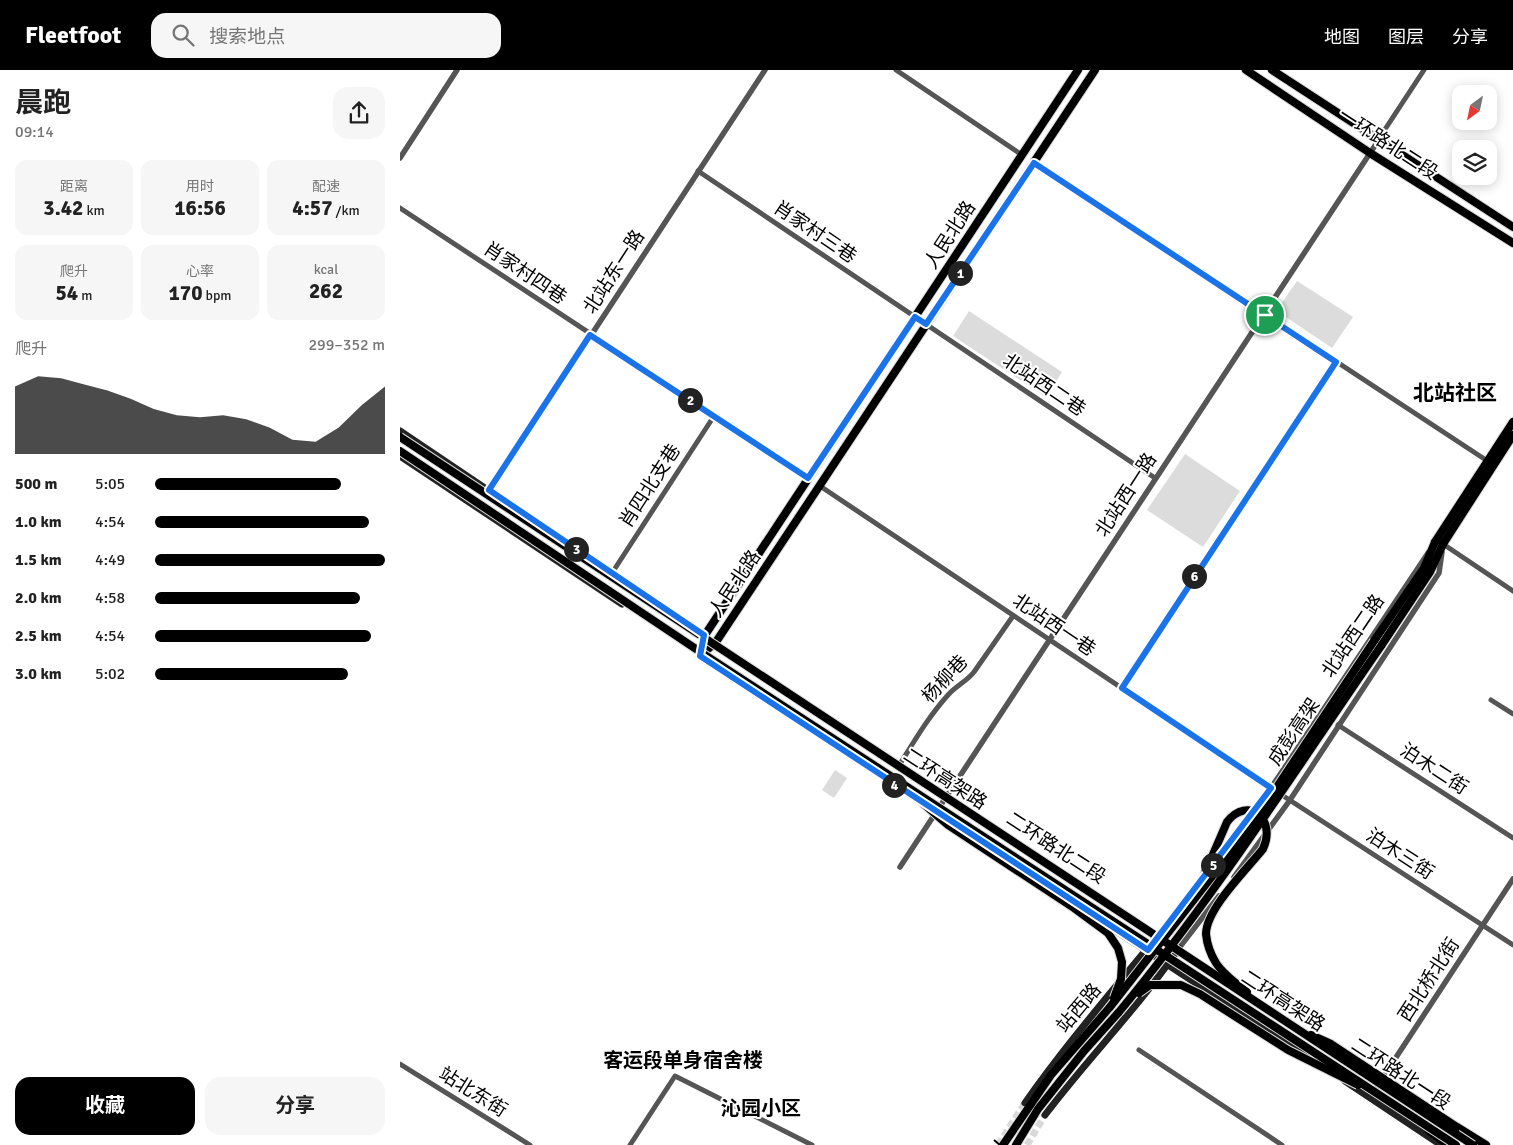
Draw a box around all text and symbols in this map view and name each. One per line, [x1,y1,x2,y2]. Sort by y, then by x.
search box [151,13,501,58]
text: Fleetfoot [25,20,121,50]
icon: search [169,21,197,49]
text: 搜索地点 [209,25,285,49]
text: 地图 [1324,26,1360,48]
text: 图层 [1388,26,1424,48]
text: 分享 [1452,26,1488,48]
north arrow [1452,85,1498,130]
map controls [1452,85,1497,185]
text: 晨跑 [15,86,71,120]
button: share [333,87,385,139]
street label: 一环路北二段 [1334,103,1442,185]
text: 09:14 [15,122,54,142]
button: layers [1452,140,1497,185]
text: 距离 [60,178,88,195]
text: 用时 [186,178,214,195]
text: 配速 [312,178,340,195]
text: 3.42 [43,195,83,221]
text: 16:56 [174,195,226,221]
text: 4:57 [292,195,333,221]
street label: 肖家村三巷 [769,195,861,269]
street label: 人民北路 [919,197,981,273]
text: km [83,202,105,219]
text: /km [333,202,360,219]
street label: 北站东一路 [578,226,650,318]
street label: 肖家村四巷 [479,236,571,310]
pin: 1 [948,260,972,286]
text: kcal [314,261,338,278]
text: 爬升 [60,263,88,280]
text: 心率 [186,263,214,280]
text: 1 [957,265,964,282]
text: 262 [309,278,343,304]
text: 54 [56,280,78,306]
text: 170 [168,280,202,306]
text: m [78,287,92,304]
text: bpm [202,287,232,304]
pin [1244,294,1286,336]
icon: arrive [1251,301,1279,329]
text: 299–352 m [308,335,385,355]
text: 爬升 [15,339,47,359]
street label: 北站西二巷 [998,348,1090,422]
district label: 北站社区 [1413,380,1497,406]
pin: 2 [678,388,702,412]
text: 2 [687,392,694,409]
street label: 肖四北支巷 [614,440,686,532]
street label: 北站西一路 [1090,449,1162,541]
text: 500 m [15,474,57,494]
text: 5:05 [95,474,125,494]
text: 1.0 km [15,512,62,532]
text: 4:54 [95,512,125,532]
pin: 3 [564,536,588,562]
text: 3 [573,541,580,558]
street label: 人民北路 [704,546,766,622]
text: 1.5 km [15,550,62,570]
text: 4:49 [95,550,125,570]
pin: 6 [1182,564,1206,588]
text: 6 [1191,568,1198,585]
text: 2.0 km [15,588,62,608]
text: 4:58 [95,588,125,608]
street label: 北站西一巷 [1008,588,1100,662]
street label: 北站西二路 [1316,590,1390,682]
text: 2.5 km [15,626,62,646]
text: 4:54 [95,626,125,646]
street label: 杨柳巷 [917,650,973,708]
text: 3.0 km [15,664,62,684]
text: 5:02 [95,664,125,684]
street label: 成彭高架 [1263,694,1325,770]
street label: 泊木二街 [1396,738,1472,800]
street label: 二环高架路 [899,743,991,815]
pin: 4 [882,772,906,798]
text: 4 [891,777,898,794]
street label: 二环路北二段 [1002,807,1110,889]
street label: 泊木三街 [1362,823,1438,885]
pin: 5 [1200,852,1226,878]
text: 5 [1210,857,1217,874]
street label: 西北桥北街 [1393,934,1465,1026]
street label: 二环高架路 [1237,965,1329,1037]
street label: 站西路 [1051,978,1107,1038]
street label: 二环路北一段 [1347,1033,1455,1115]
district label: 客运段单身宿舍楼 [603,1048,763,1073]
street label: 站北东街 [434,1062,512,1122]
button: 收藏 [15,1077,195,1135]
button: 分享 [205,1077,385,1135]
district label: 沁园小区 [721,1096,801,1121]

